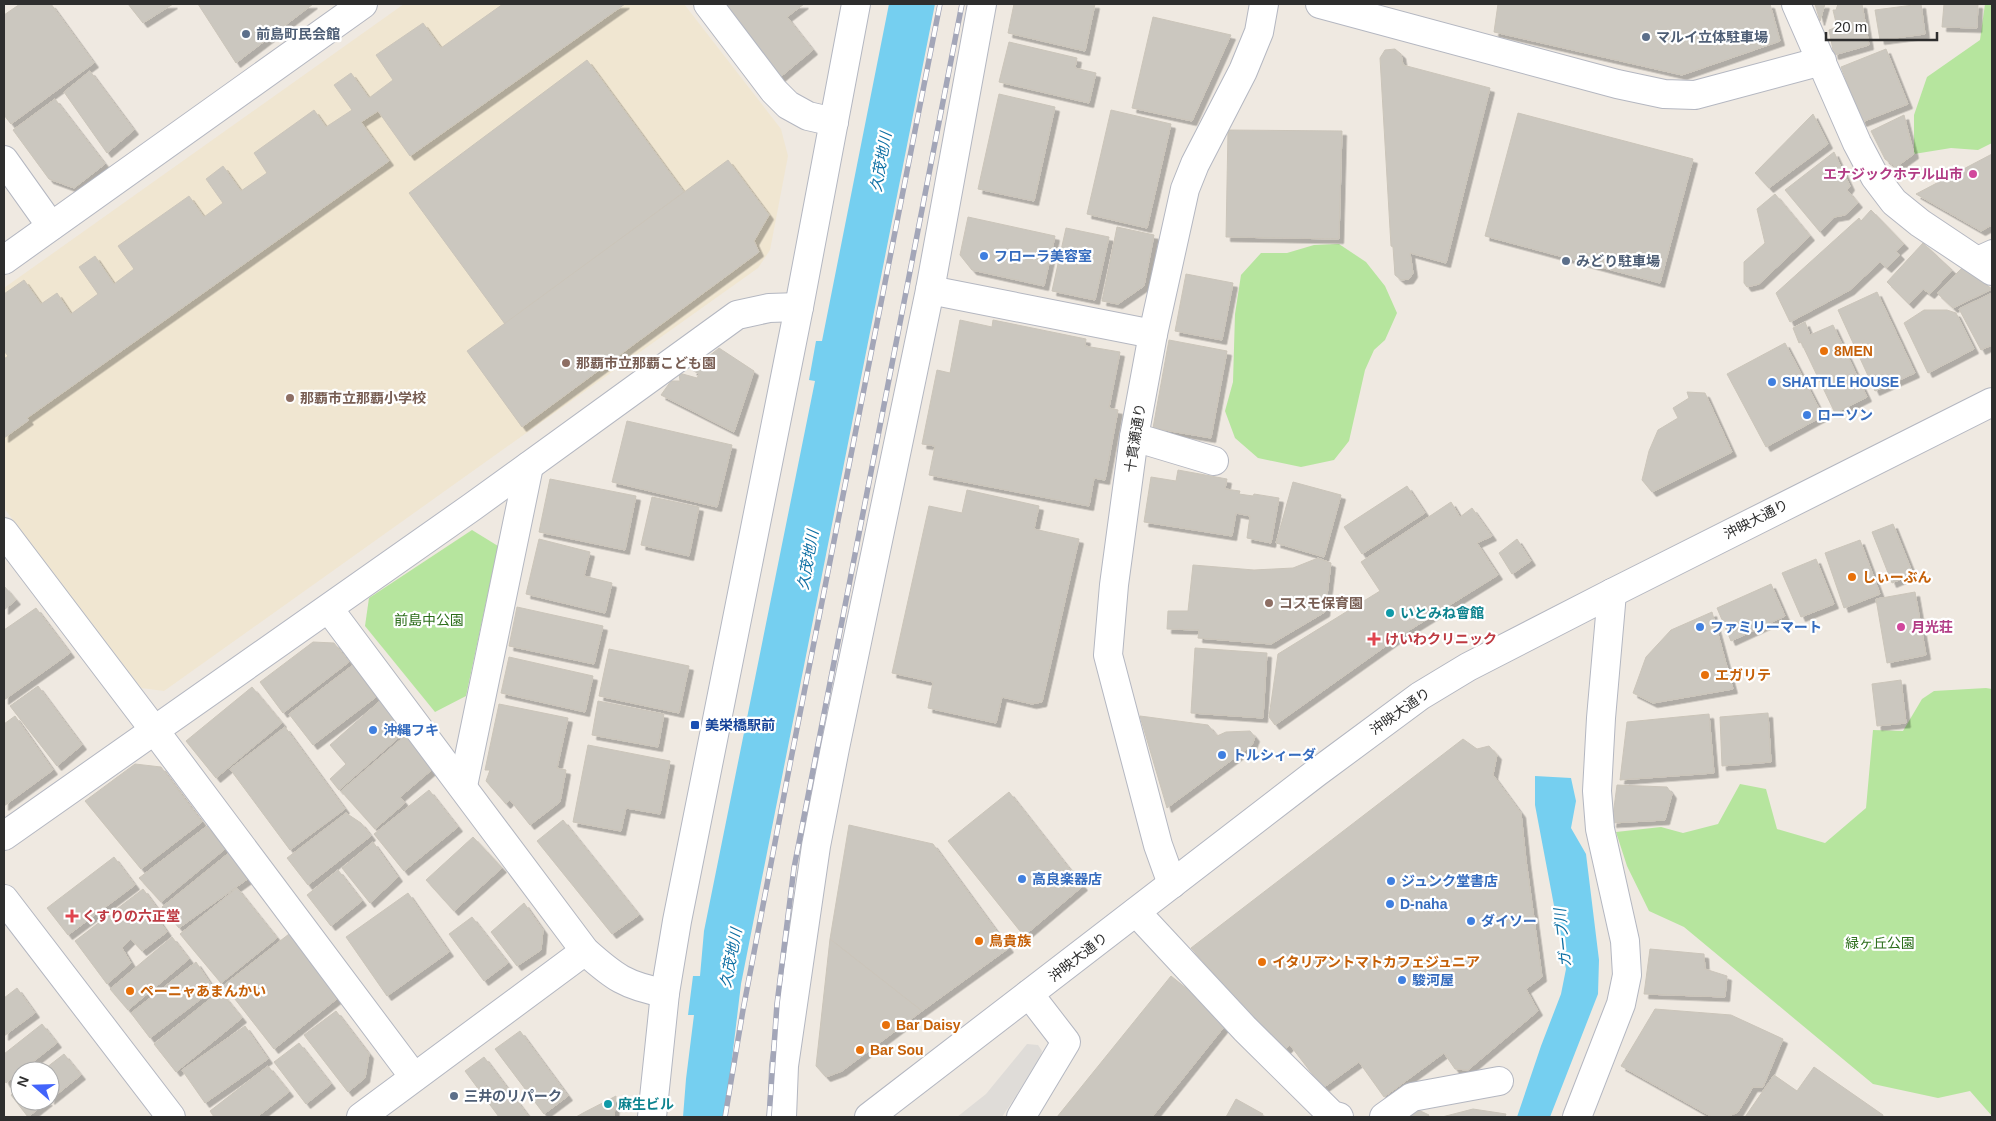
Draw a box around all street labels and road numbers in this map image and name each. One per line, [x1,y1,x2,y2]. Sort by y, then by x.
street label: 十貫瀬通り [1122,402,1148,474]
street label: 沖映大通り [1721,496,1791,542]
street label: 沖映大通り [1367,684,1433,738]
street label: 沖映大通り [1045,929,1111,985]

